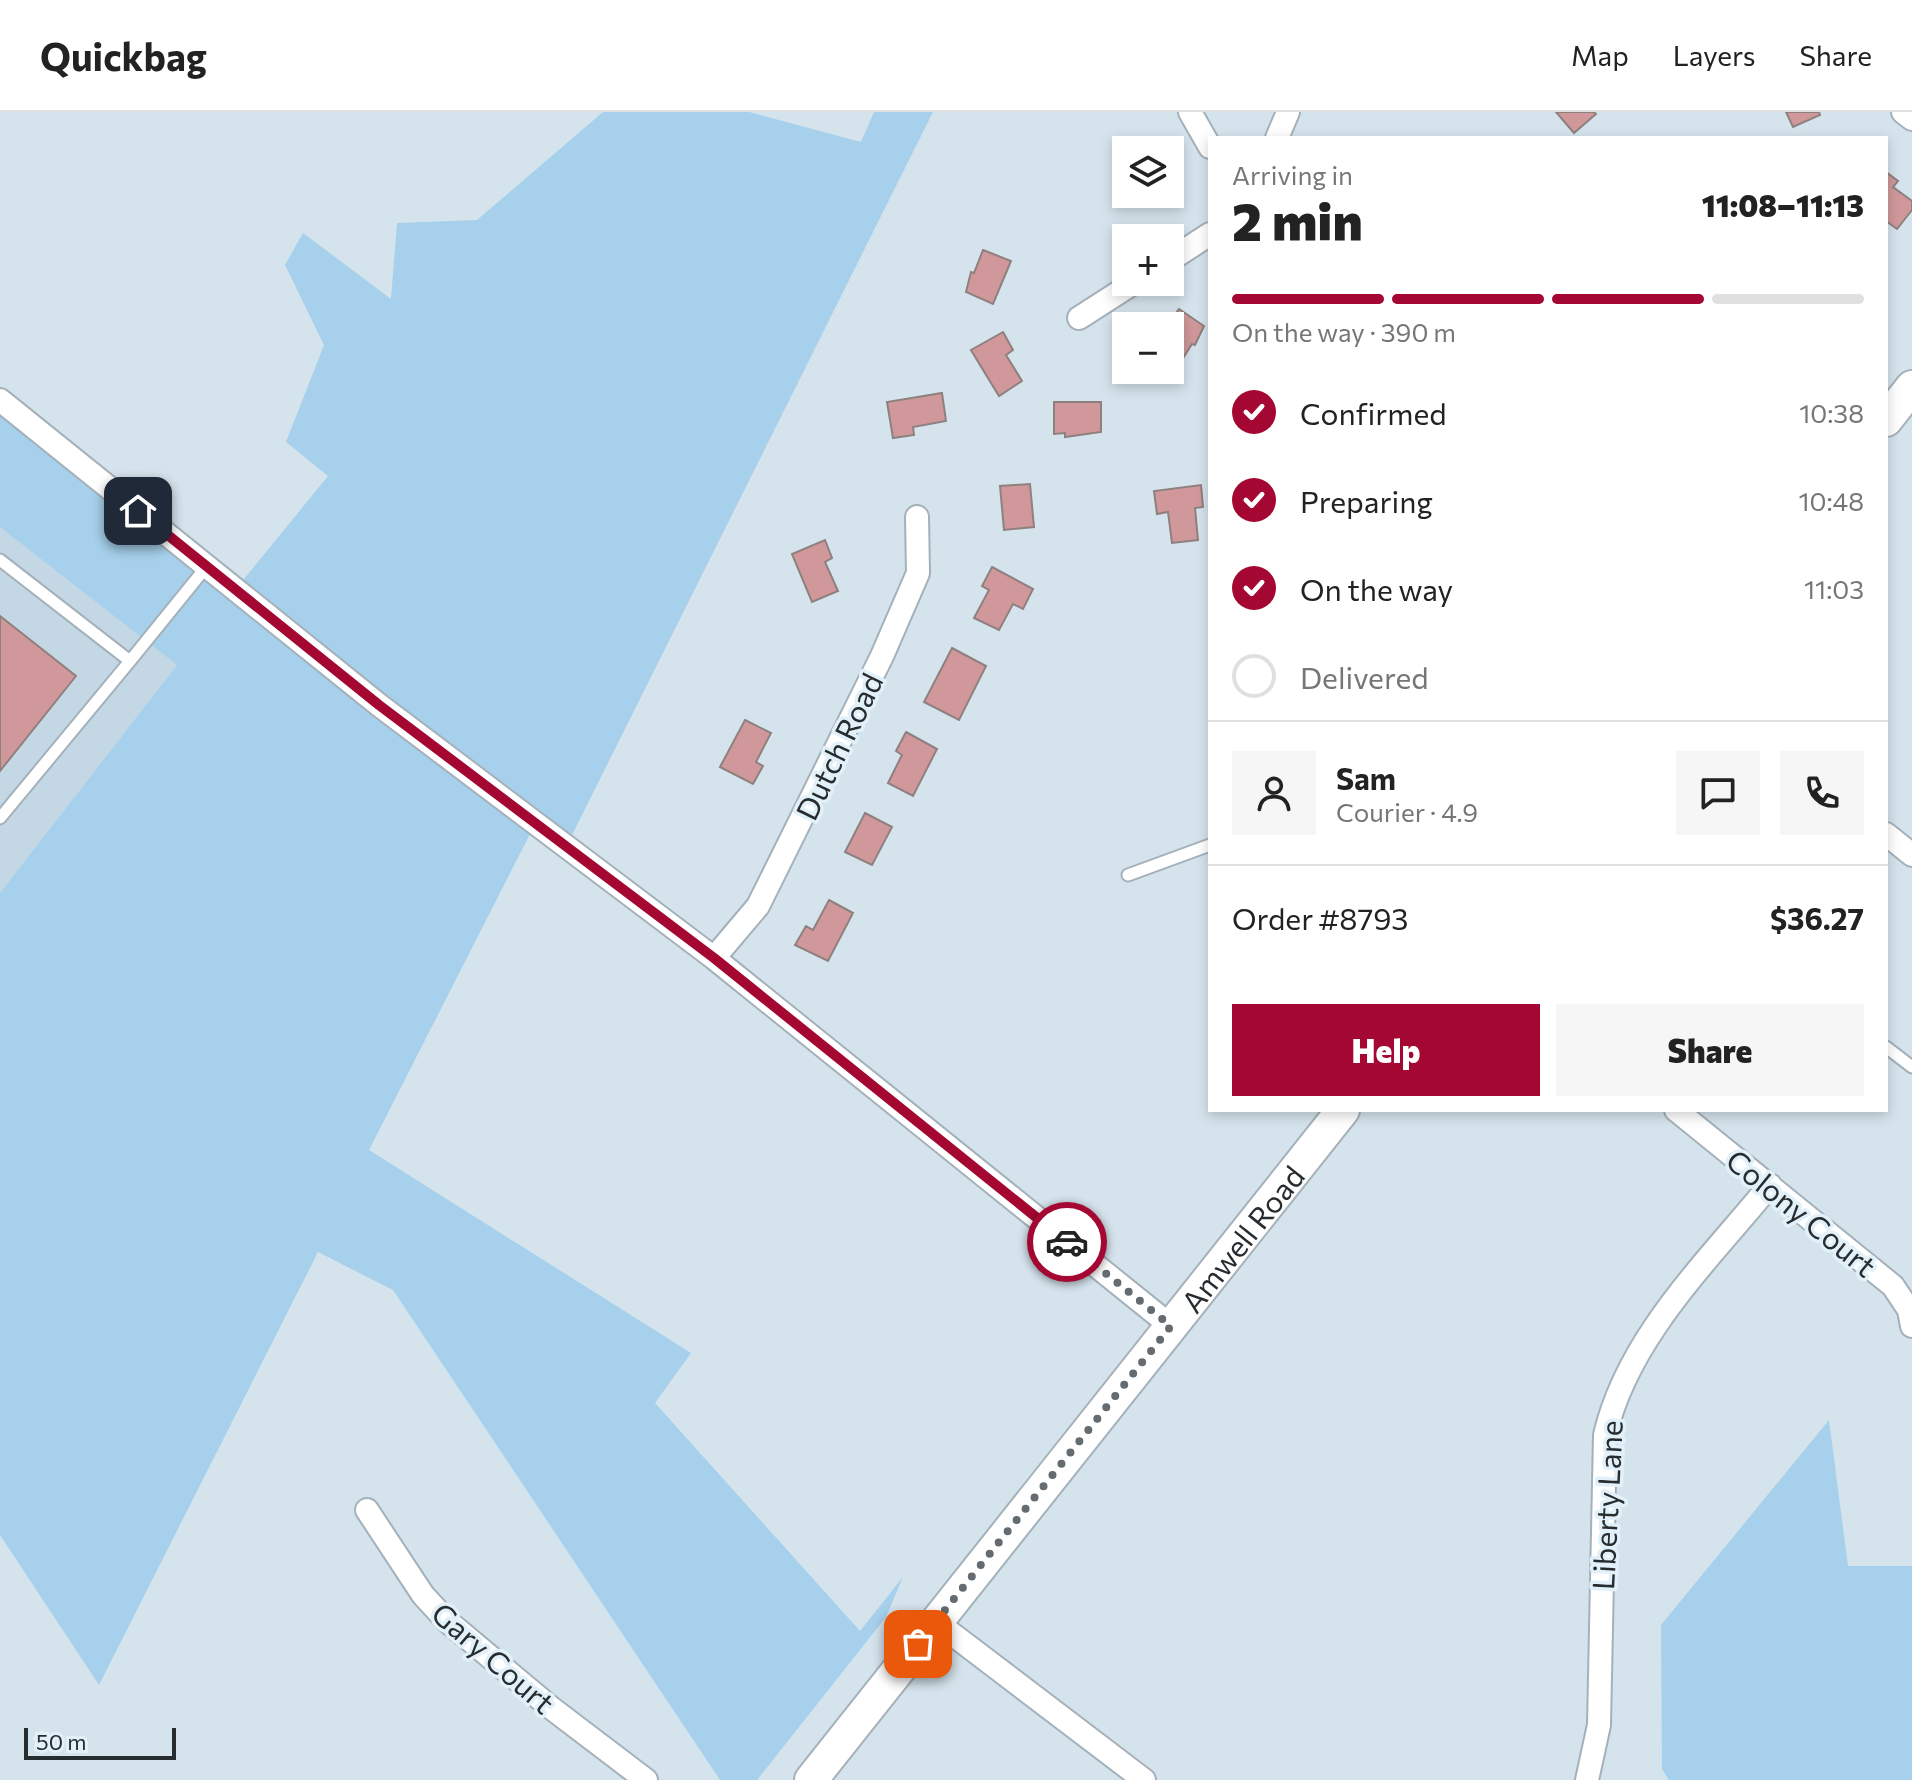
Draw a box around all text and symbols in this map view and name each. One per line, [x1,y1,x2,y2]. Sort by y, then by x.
text: Quickbag [40,32,207,79]
text: Map [1571,38,1629,72]
text: Layers [1673,38,1755,72]
text: Share [1799,38,1872,72]
map controls [1112,136,1184,384]
button: layers [1112,136,1184,208]
text: Arriving in [1232,159,1353,190]
text: 11:08–11:13 [1702,186,1864,223]
text: 2 min [1232,188,1363,252]
button: + [1112,224,1184,296]
button: − [1112,312,1184,384]
text: On the way · 390 m [1232,316,1456,347]
icon: check [1232,390,1276,434]
text: Confirmed [1300,394,1447,431]
text: 10:38 [1799,397,1864,428]
pin [104,477,172,545]
icon: check [1232,478,1276,522]
text: Preparing [1300,482,1433,519]
text: 10:48 [1798,485,1864,516]
icon: home [116,489,160,533]
icon: check [1232,566,1276,610]
text: On the way [1300,570,1453,607]
text: 11:03 [1804,573,1864,604]
text: Delivered [1300,658,1429,695]
street label: Dutch Road [787,667,889,825]
button: person [1232,751,1316,835]
button: chat [1676,751,1760,835]
button: phone [1780,751,1864,835]
text: Sam [1336,759,1396,796]
text: Courier · 4.9 [1336,796,1478,827]
text: Order #8793 [1232,899,1408,936]
text: $36.27 [1770,899,1864,936]
button: Help [1232,1004,1540,1096]
button: Share [1556,1004,1864,1096]
street label: Colony Court [1720,1140,1884,1284]
street label: Amwell Road [1172,1157,1311,1319]
courier [1027,1202,1107,1282]
icon: car [1045,1220,1089,1264]
street label: Liberty Lane [1583,1419,1629,1591]
street label: Gary Court [425,1594,563,1720]
pin [884,1610,952,1678]
icon: bag [896,1622,940,1666]
scale bar [24,1724,176,1760]
text: 50 m [36,1728,86,1755]

